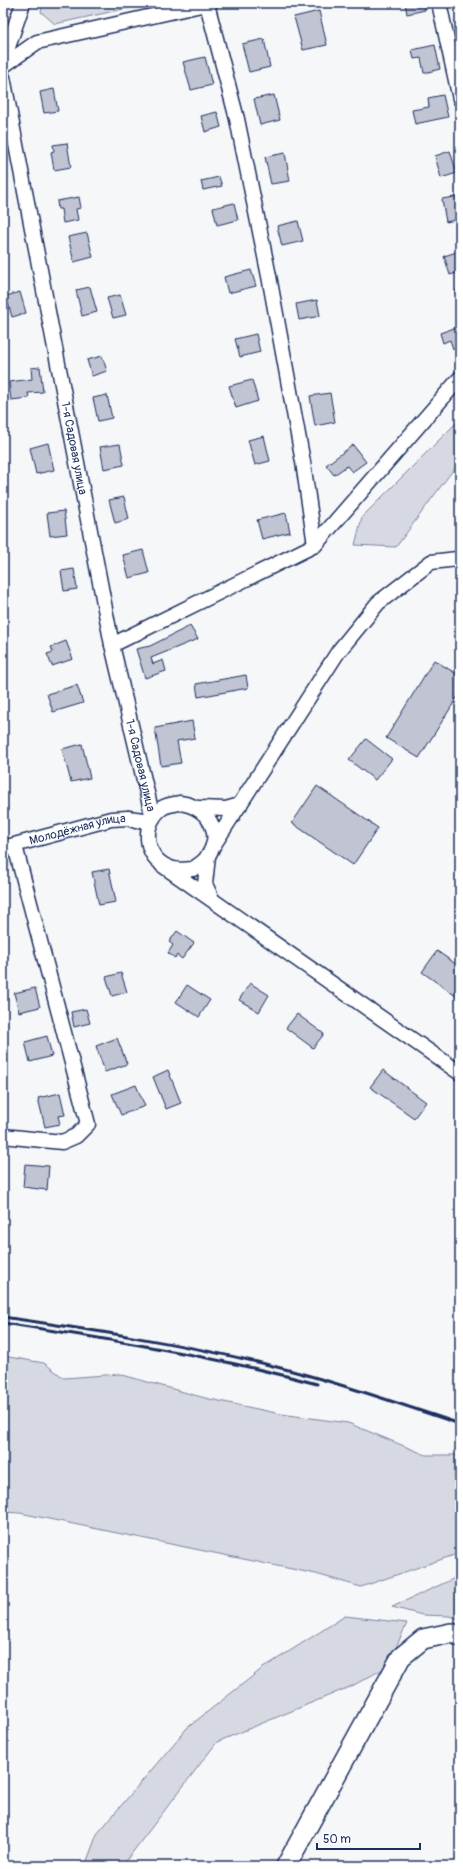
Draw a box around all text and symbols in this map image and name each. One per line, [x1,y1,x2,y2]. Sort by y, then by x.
street label: 1-я Садовая улица [58,400,91,496]
street label: 1-я Садовая улица [122,718,159,813]
street label: Молодёжная улица [28,811,126,848]
scale bar [317,1825,420,1851]
text: 50 m [323,1832,351,1847]

